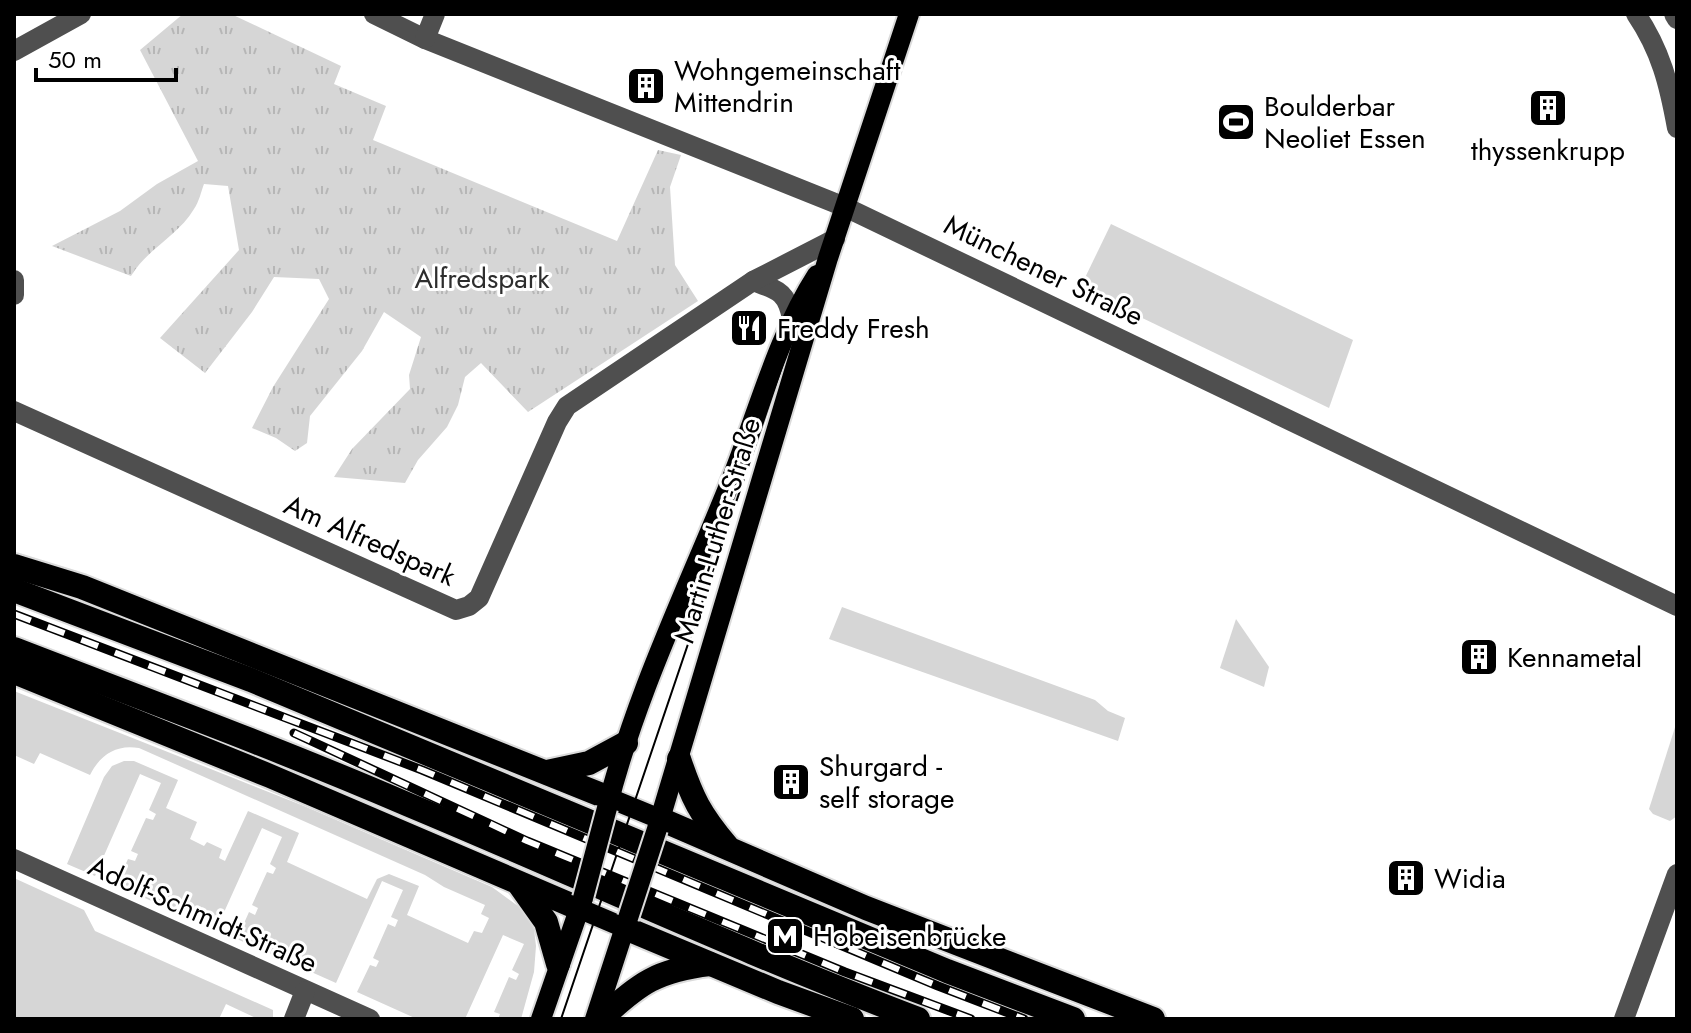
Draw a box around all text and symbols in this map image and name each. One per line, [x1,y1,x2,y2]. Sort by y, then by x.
scale bar [36,32,176,82]
text: 50 m [48,42,102,77]
place label: Wohngemeinschaft Mittendrin [674,50,901,123]
building icon: Wohngemeinschaft Mittendrin [625,65,667,107]
place label: Boulderbar Neoliet Essen [1264,86,1426,159]
building icon: thyssenkrupp [1527,87,1569,129]
sports icon: Boulderbar Neoliet Essen [1215,101,1257,143]
place label: thyssenkrupp [1471,130,1625,171]
street label: Münchener Straße [937,204,1150,336]
park label: Alfredspark [414,258,550,299]
restaurant icon: Freddy Fresh [728,307,770,349]
place label: Freddy Fresh [777,308,930,349]
street label: Martin-Luther-Straße [664,412,771,648]
street label: Am Alfredspark [277,484,463,597]
building icon: Kennametal [1458,636,1500,678]
place label: Kennametal [1507,637,1642,678]
place label: Shurgard - self storage [819,746,954,819]
building icon: Shurgard - self storage [770,761,812,803]
street label: Adolf-Schmidt-Straße [82,846,324,983]
building icon: Widia [1385,857,1427,899]
place label: Widia [1434,858,1506,899]
metro station icon: Hobeisenbrücke [764,915,806,957]
place label: Hobeisenbrücke [813,916,1006,957]

